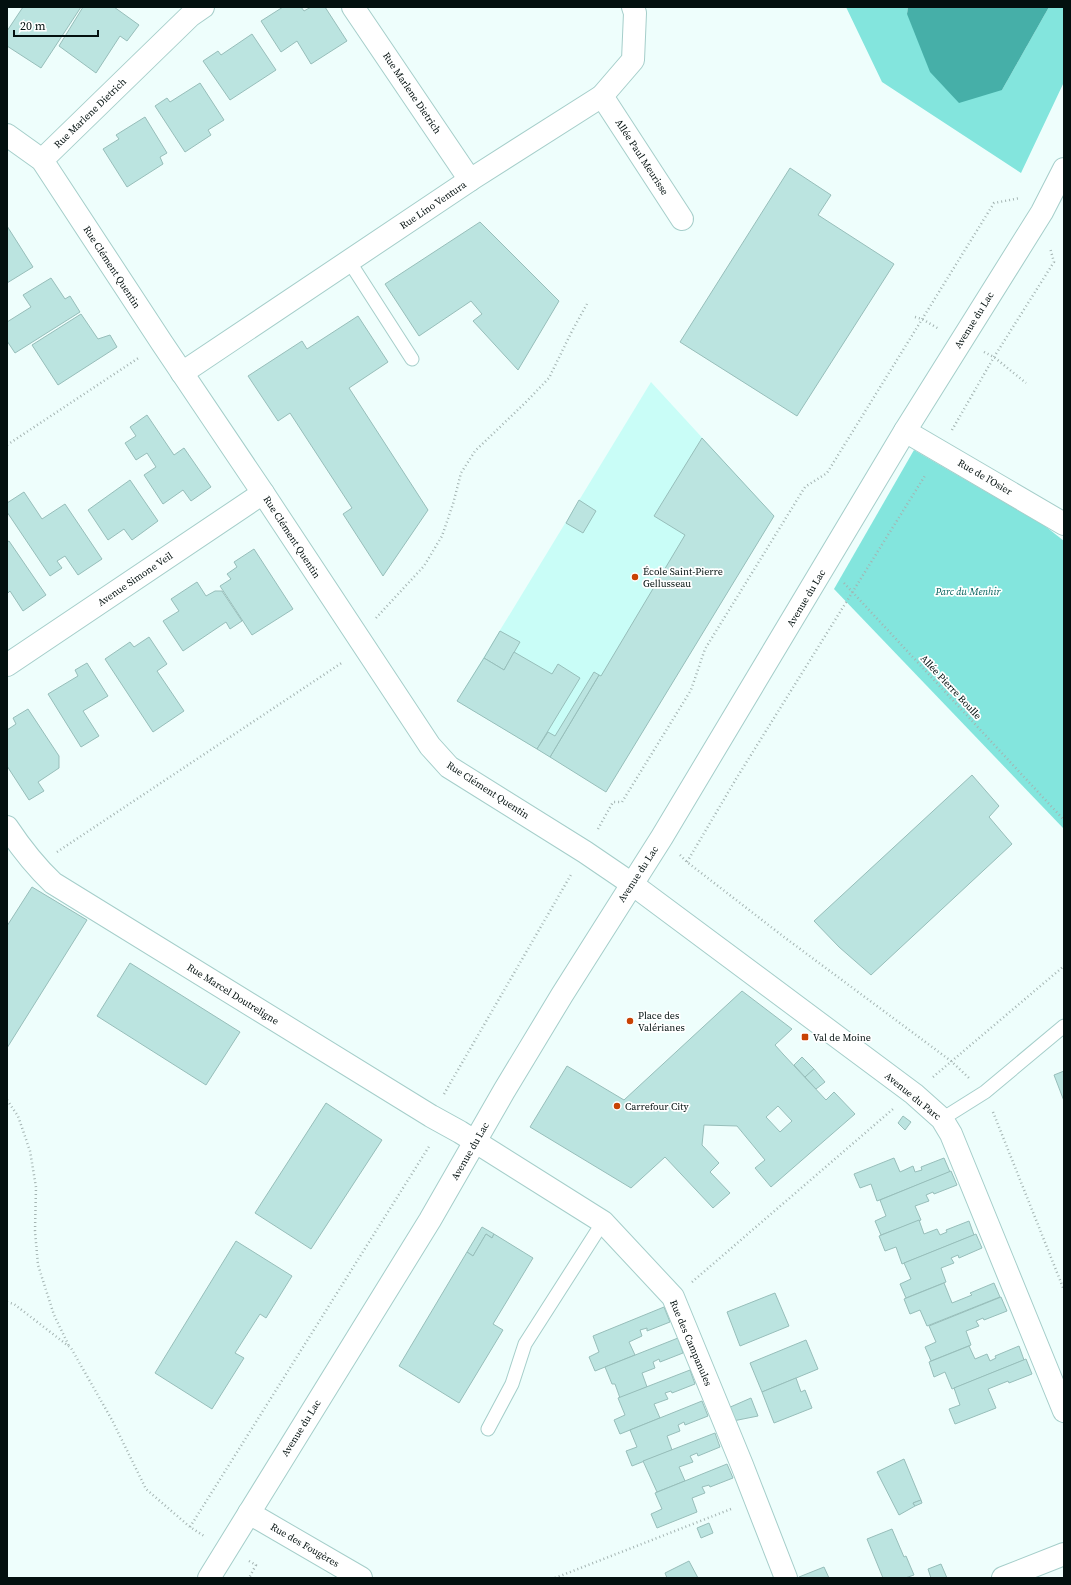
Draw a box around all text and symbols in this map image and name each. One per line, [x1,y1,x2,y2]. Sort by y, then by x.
scale bar [14,12,98,38]
text: 20 m [20,18,46,34]
street label: Rue Marlene Dietrich [380,50,444,136]
street label: Rue Marlene Dietrich [51,75,129,151]
street label: Allée Paul Meurisse [613,117,671,197]
street label: Rue Lino Ventura [397,177,470,232]
street label: Rue Clément Quentin [80,223,144,311]
street label: Avenue du Lac [951,289,997,351]
street label: Rue de l’Osier [955,456,1015,498]
street label: Rue Clément Quentin [260,493,324,581]
street label: Avenue Simone Veil [95,549,175,609]
place label: École Saint-Pierre Gellusseau [643,565,723,590]
street label: Avenue du Lac [784,567,828,629]
marker: École Saint-Pierre Gellusseau [630,572,640,582]
park label: Parc du Menhir [934,585,1002,598]
street label: Allée Pierre Boulle [918,652,984,722]
street label: Rue Clément Quentin [444,758,532,822]
street label: Avenue du Lac [615,843,661,905]
street label: Rue Marcel Doutreligne [185,960,281,1028]
place label: Place des Valérianes [638,1009,685,1034]
marker: Place des Valérianes [625,1016,635,1026]
place label: Val de Moine [813,1031,871,1044]
marker: Val de Moine [800,1032,810,1042]
street label: Avenue du Parc [882,1069,944,1123]
place label: Carrefour City [625,1100,689,1113]
marker: Carrefour City [612,1101,622,1111]
street label: Avenue du Lac [448,1120,492,1182]
street label: Rue des Campanules [667,1298,715,1388]
street label: Avenue du Lac [278,1397,324,1459]
street label: Rue des Fougères [268,1520,342,1570]

